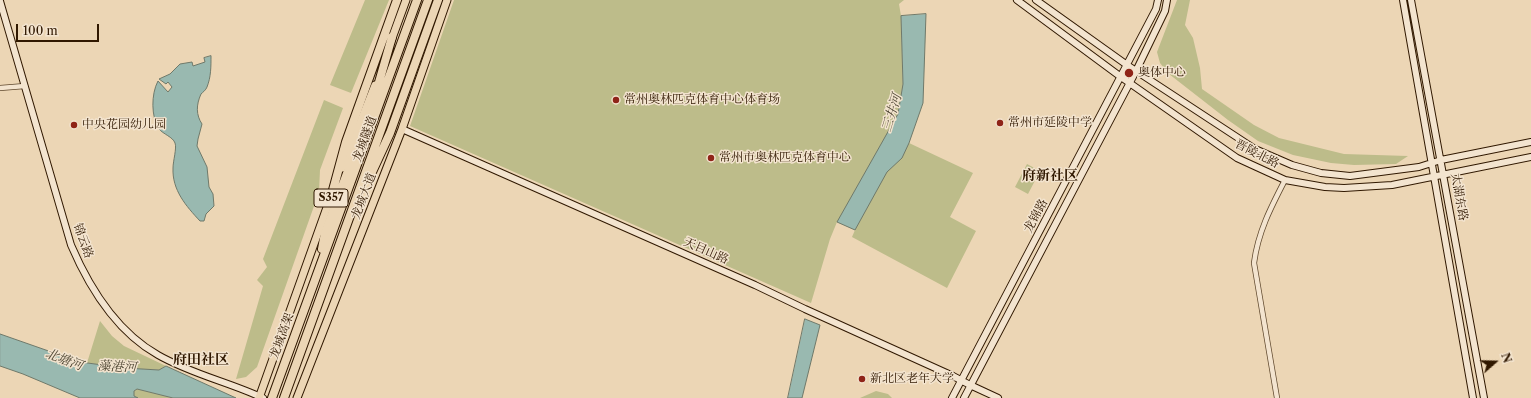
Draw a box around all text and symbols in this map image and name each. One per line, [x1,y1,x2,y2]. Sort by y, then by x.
scale bar [18,16,101,42]
text: 100 m [23,23,58,38]
place label: 奥体中心 [1138,66,1186,80]
marker: 奥体中心 [1123,67,1135,79]
water label: 三井河 [879,92,905,134]
place label: 常州奥林匹克体育中心体育场 [624,93,780,107]
marker: 常州奥林匹克体育中心体育场 [611,95,621,105]
street label: 龙城隧道 [350,114,380,164]
place label: 常州市延陵中学 [1008,116,1092,130]
place label: 中央花园幼儿园 [82,118,166,132]
marker: 常州市延陵中学 [995,118,1005,128]
marker: 中央花园幼儿园 [69,120,79,130]
street label: 晋陵北路 [1232,137,1282,171]
place label: 常州市奥林匹克体育中心 [719,151,851,165]
marker: 常州市奥林匹克体育中心 [706,153,716,163]
district label: 府新社区 [1022,168,1078,184]
street label: 龙城大道 [349,171,379,221]
street label: 太湖东路 [1448,172,1470,222]
road number: S357 [314,189,348,207]
street label: 龙锦路 [1021,197,1051,235]
street label: 锦云路 [70,222,96,260]
street label: 天目山路 [681,235,731,267]
street label: 龙城高架 [267,311,297,361]
north arrow [1475,342,1515,382]
water label: 北塘河 [43,346,85,374]
text: N [1498,351,1514,365]
district label: 府田社区 [173,352,229,368]
water label: 藻港河 [97,358,137,376]
place label: 新北区老年大学 [870,372,954,386]
marker: 新北区老年大学 [857,374,867,384]

